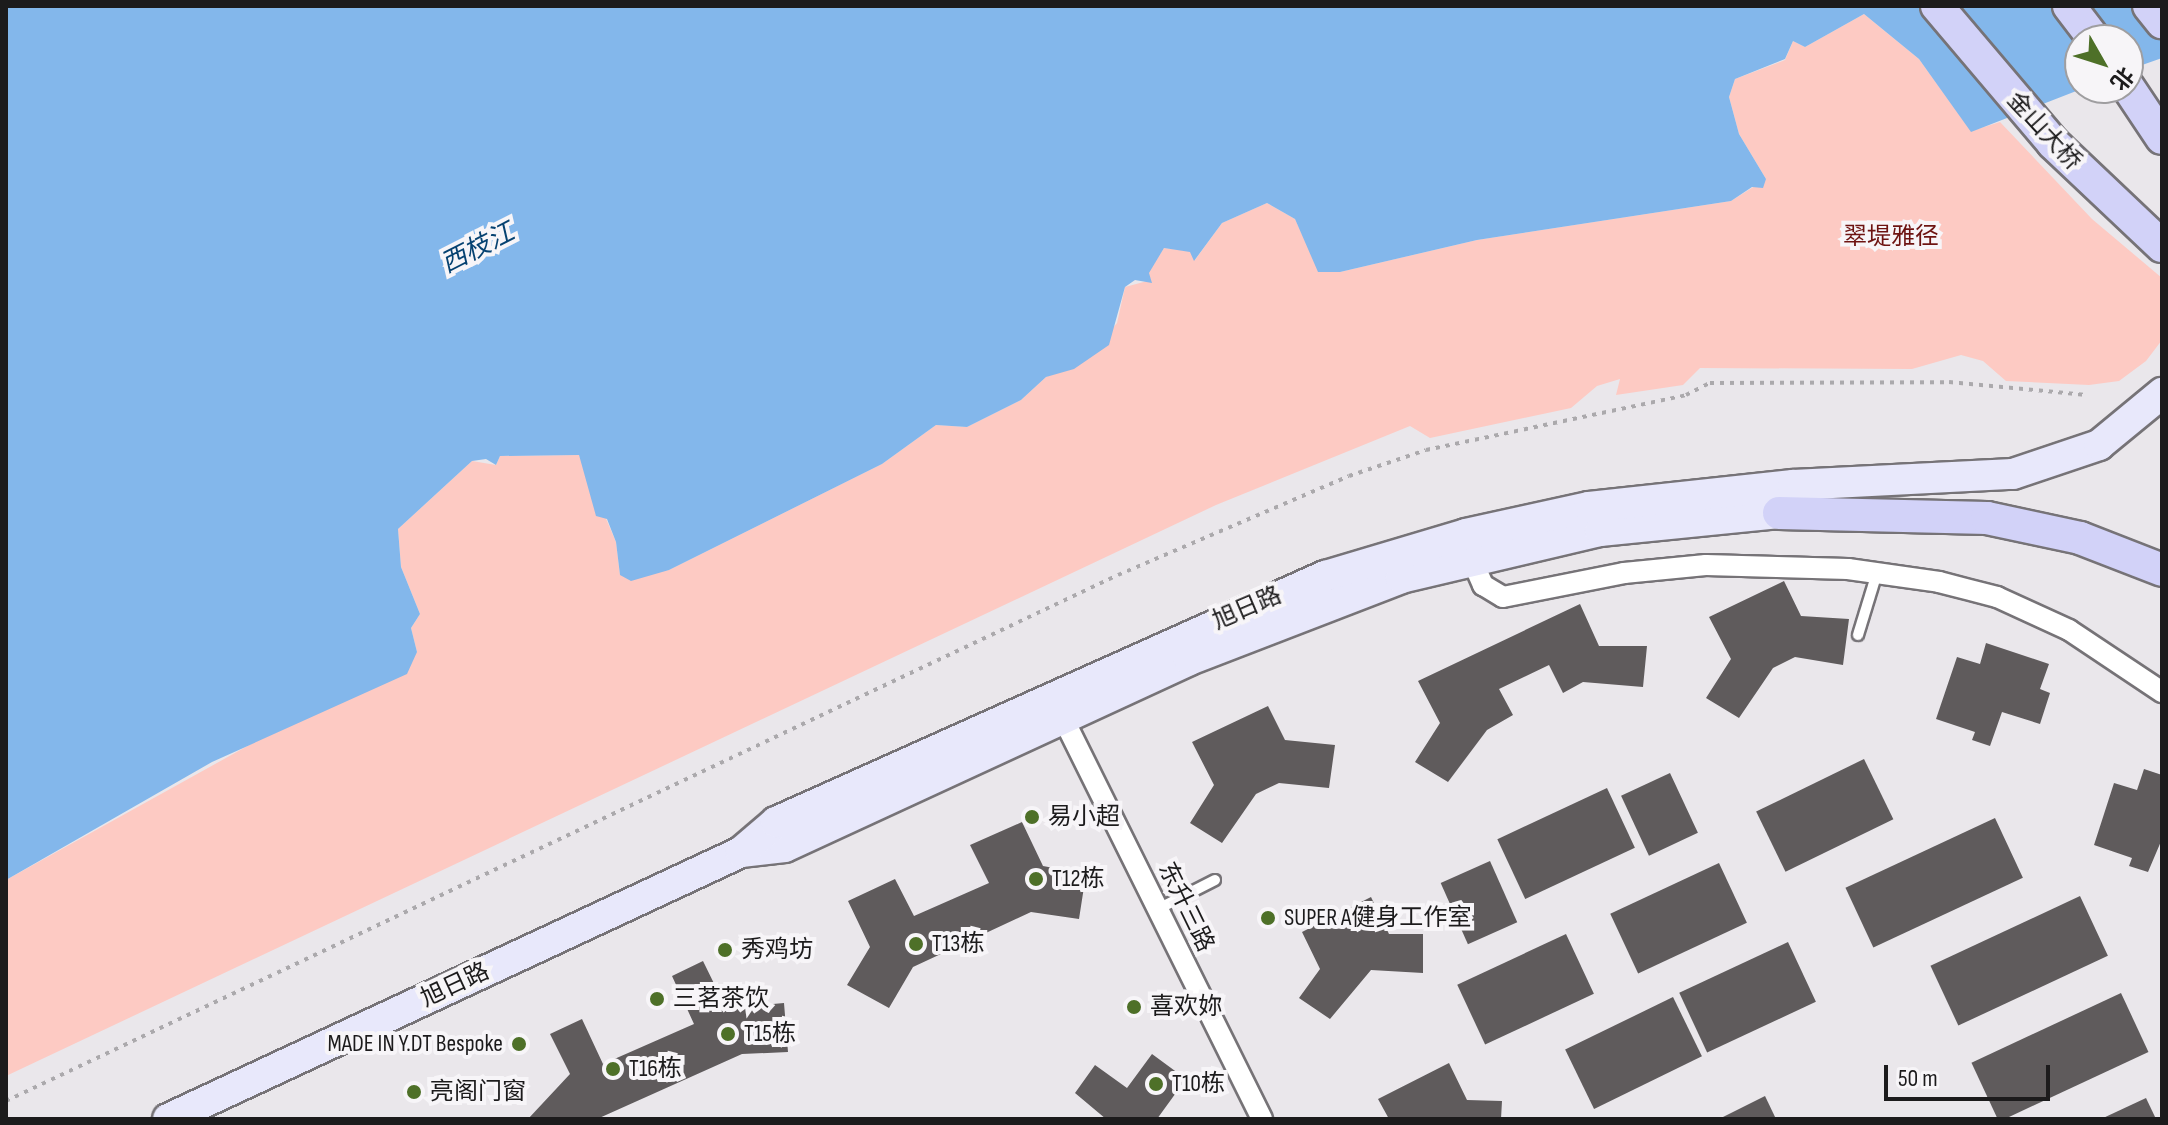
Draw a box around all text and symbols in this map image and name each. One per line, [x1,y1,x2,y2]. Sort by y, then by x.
north arrow [2064,24,2144,104]
text: 北 [2104,61,2139,95]
street label: 金山大桥 [2001,86,2087,176]
water label: 西枝江 [436,217,520,281]
park label: 翠堤雅径 [1843,223,1939,251]
street label: 旭日路 [1208,581,1286,635]
place label: 易小超 [1048,803,1120,831]
marker: 易小超 [1023,808,1041,826]
street label: 东升三路 [1152,858,1220,956]
place label: T12栋 [1052,865,1104,893]
marker: T12栋 [1027,870,1045,888]
place label: SUPER A健身工作室 [1284,904,1471,932]
marker: SUPER A健身工作室 [1259,909,1277,927]
place label: T13栋 [932,930,984,958]
marker: T13栋 [907,935,925,953]
place label: 秀鸡坊 [741,936,813,964]
marker: 秀鸡坊 [716,941,734,959]
street label: 旭日路 [416,957,494,1013]
place label: 三茗茶饮 [673,985,769,1013]
marker: 三茗茶饮 [648,990,666,1008]
place label: 喜欢妳 [1150,993,1222,1021]
marker: 喜欢妳 [1125,998,1143,1016]
place label: T15栋 [744,1020,796,1048]
marker: T15栋 [719,1025,737,1043]
place label: MADE IN Y.DT Bespoke [328,1030,503,1058]
marker: MADE IN Y.DT Bespoke [510,1035,528,1053]
scale bar [1888,1049,2054,1099]
place label: T16栋 [629,1055,682,1083]
marker: T16栋 [604,1060,622,1078]
text: 50 m [1898,1064,1938,1093]
place label: T10栋 [1172,1070,1225,1098]
marker: T10栋 [1147,1075,1165,1093]
place label: 亮阁门窗 [430,1078,526,1106]
marker: 亮阁门窗 [405,1083,423,1101]

